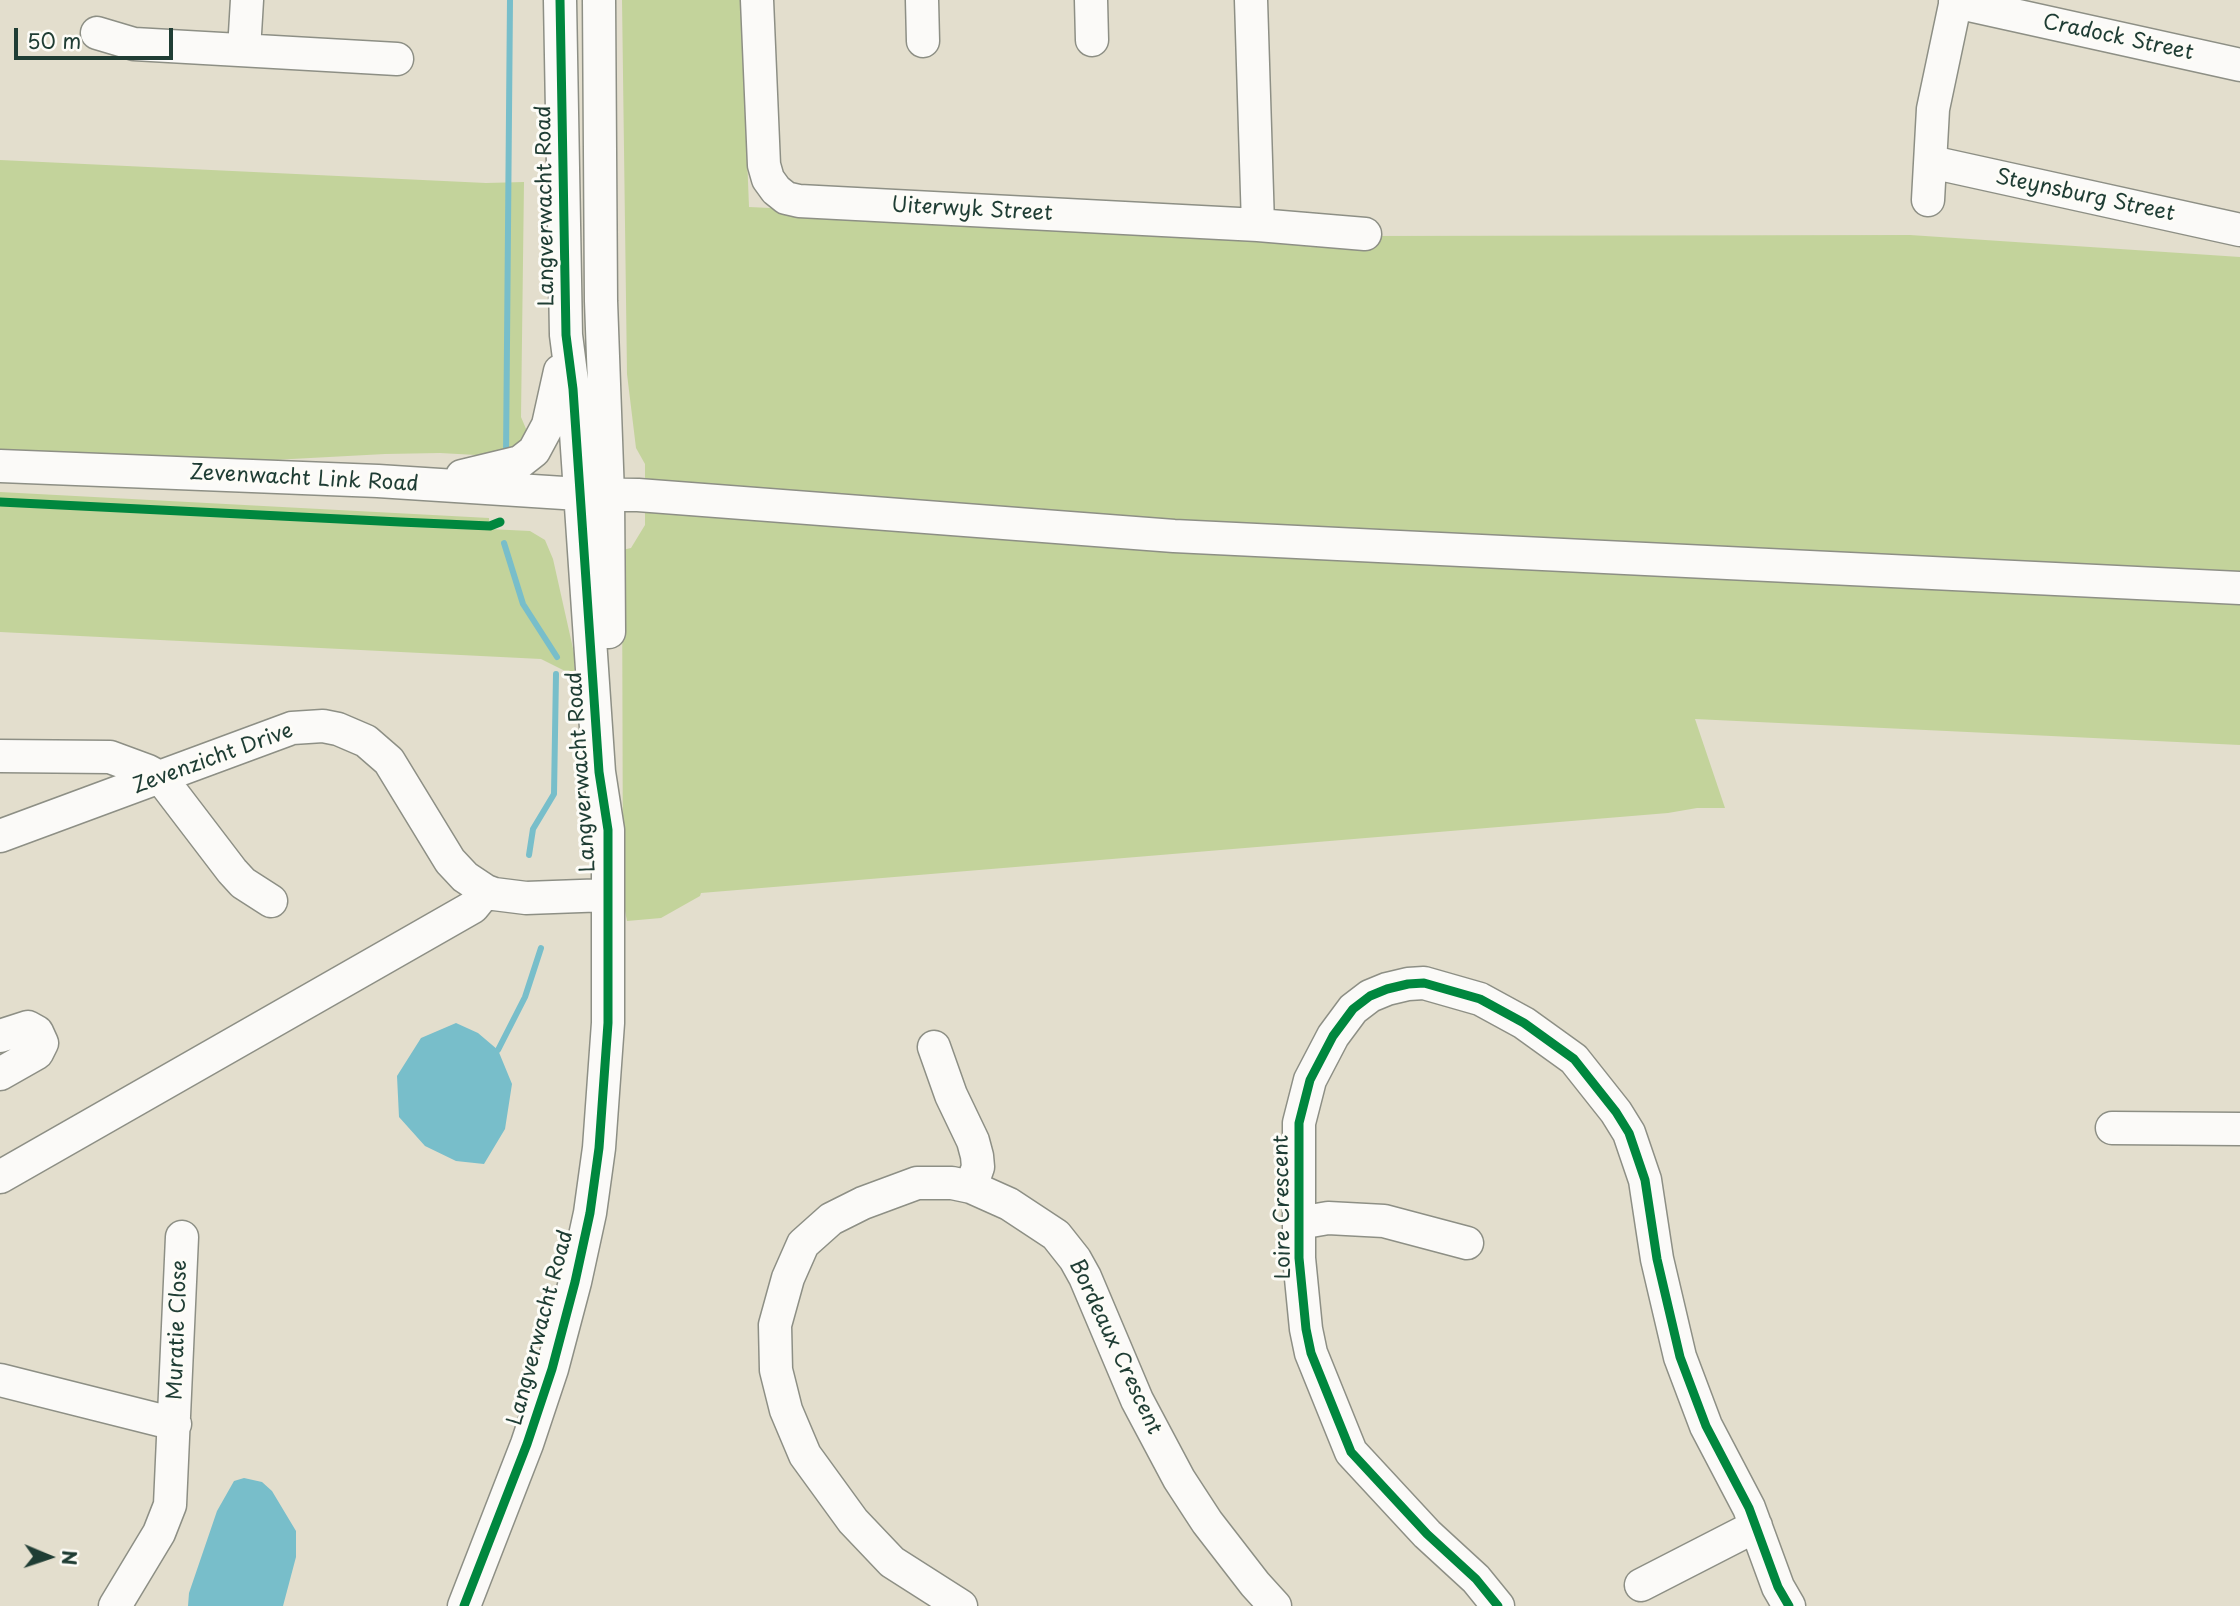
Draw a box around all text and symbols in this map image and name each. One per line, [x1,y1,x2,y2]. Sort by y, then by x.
street label: Cradock Street [2040,10,2196,66]
scale bar [18,14,177,58]
text: 50 m [27,24,81,56]
street label: Langverwacht Road [532,105,560,307]
street label: Steynsburg Street [1993,165,2177,227]
street label: Uiterwyk Street [891,193,1053,227]
street label: Zevenwacht Link Road [189,460,419,498]
street label: Langverwacht Road [562,671,602,873]
street label: Zevenzicht Drive [129,718,297,800]
street label: Loire Crescent [1269,1135,1297,1279]
street label: Langverwacht Road [503,1228,579,1428]
street label: Bordeaux Crescent [1063,1255,1167,1439]
street label: Muratie Close [163,1260,193,1400]
north arrow [14,1522,84,1592]
text: N [56,1550,84,1566]

